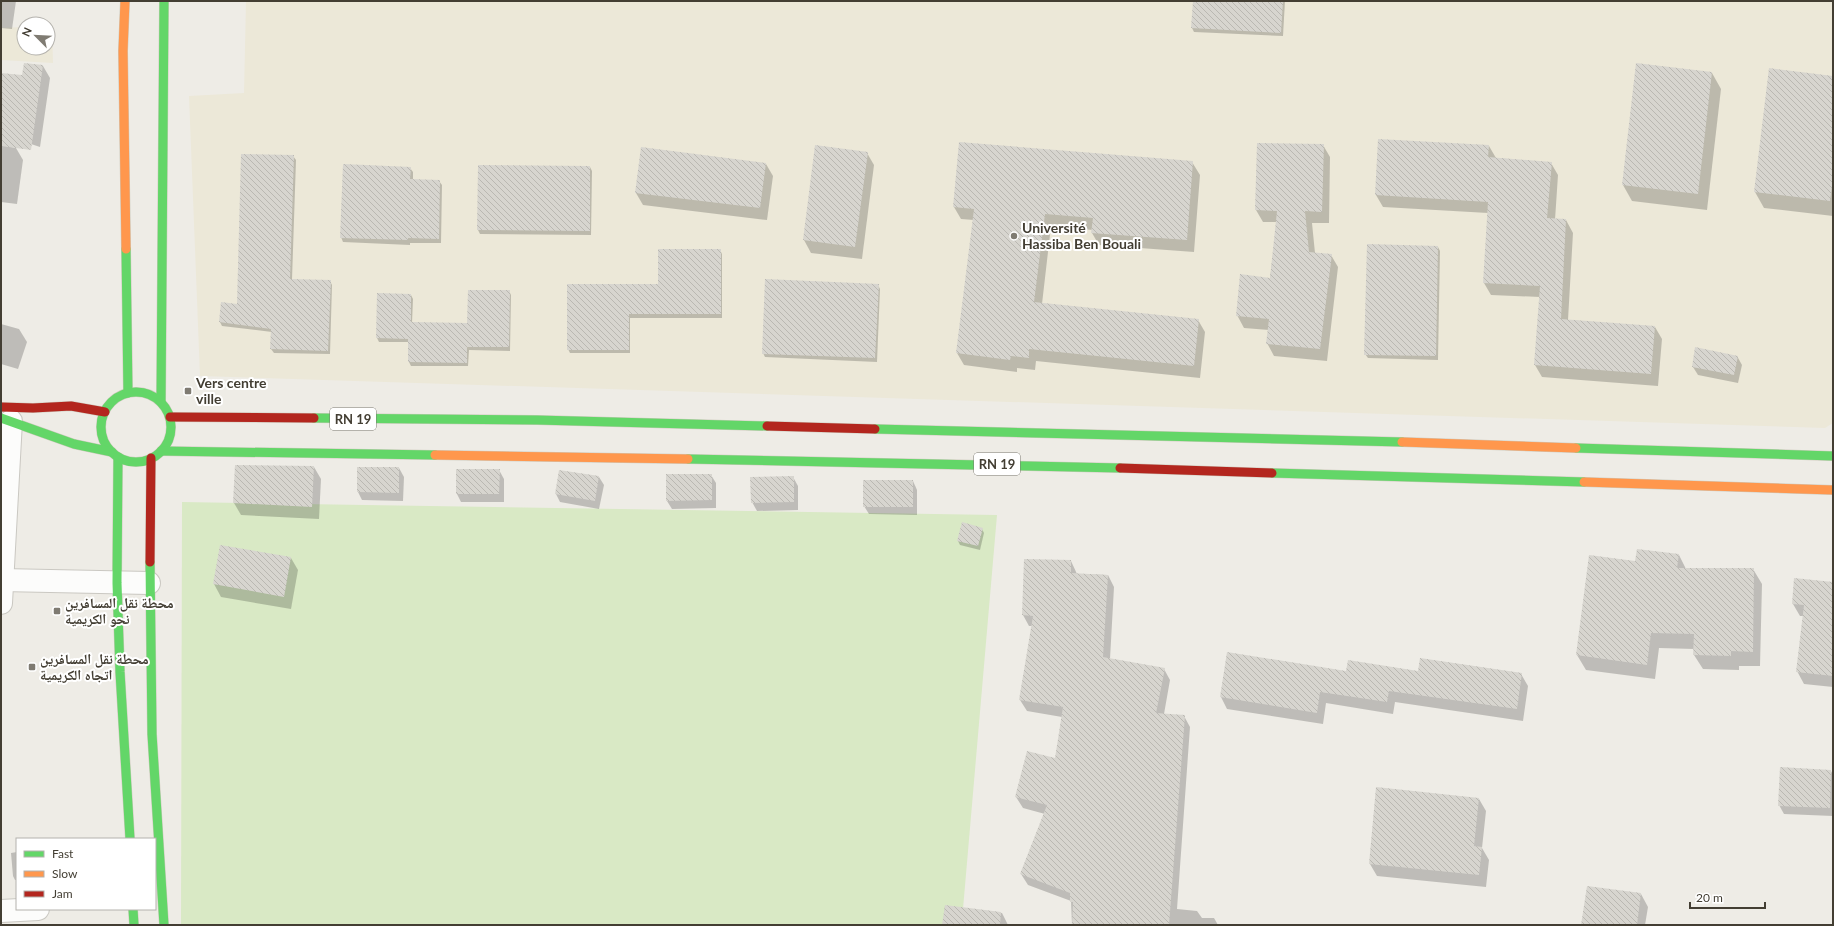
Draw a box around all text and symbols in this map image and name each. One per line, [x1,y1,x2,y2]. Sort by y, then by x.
north arrow [16,16,56,56]
text: N [19,25,34,38]
place label: Université Hassiba Ben Bouali [1022,219,1141,252]
marker: Université Hassiba Ben Bouali [1009,231,1019,241]
place label: Vers centre ville [195,374,267,407]
marker: Vers centre ville [183,386,193,396]
road number: RN 19 [330,408,376,430]
road number: RN 19 [974,453,1020,475]
place label: محطة نقل المسافرين نحو الكريمية [65,594,174,627]
marker: محطة نقل المسافرين نحو الكريمية [52,606,62,616]
place label: محطة نقل المسافرين اتجاه الكريمية [40,650,149,683]
marker: محطة نقل المسافرين اتجاه الكريمية [27,662,37,672]
legend [16,838,156,910]
text: Fast [52,846,74,861]
text: Slow [52,866,78,881]
scale bar [1690,884,1765,910]
text: Jam [52,886,73,901]
text: 20 m [1696,890,1723,905]

